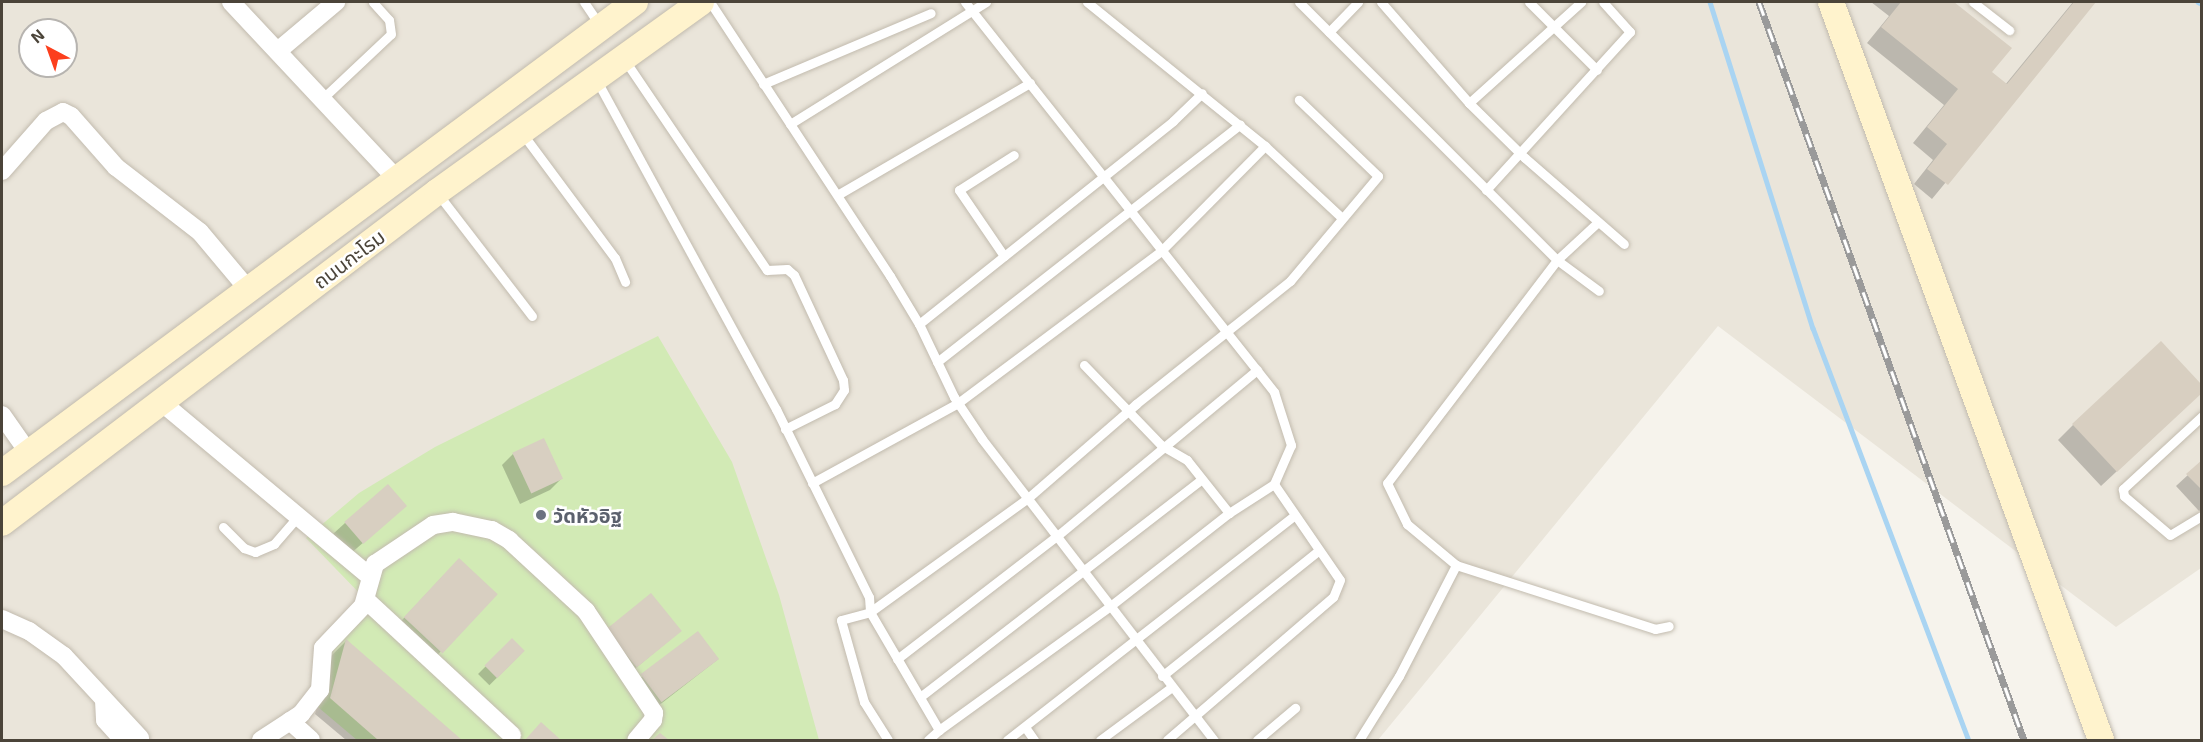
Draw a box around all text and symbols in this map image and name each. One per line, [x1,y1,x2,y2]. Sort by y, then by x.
north arrow [18,18,78,78]
text: N [27,25,48,47]
street label: ถนนกะโรม [309,224,389,294]
place label: วัดหัวอิฐ [553,503,622,527]
marker: วัดหัวอิฐ [534,508,548,522]

